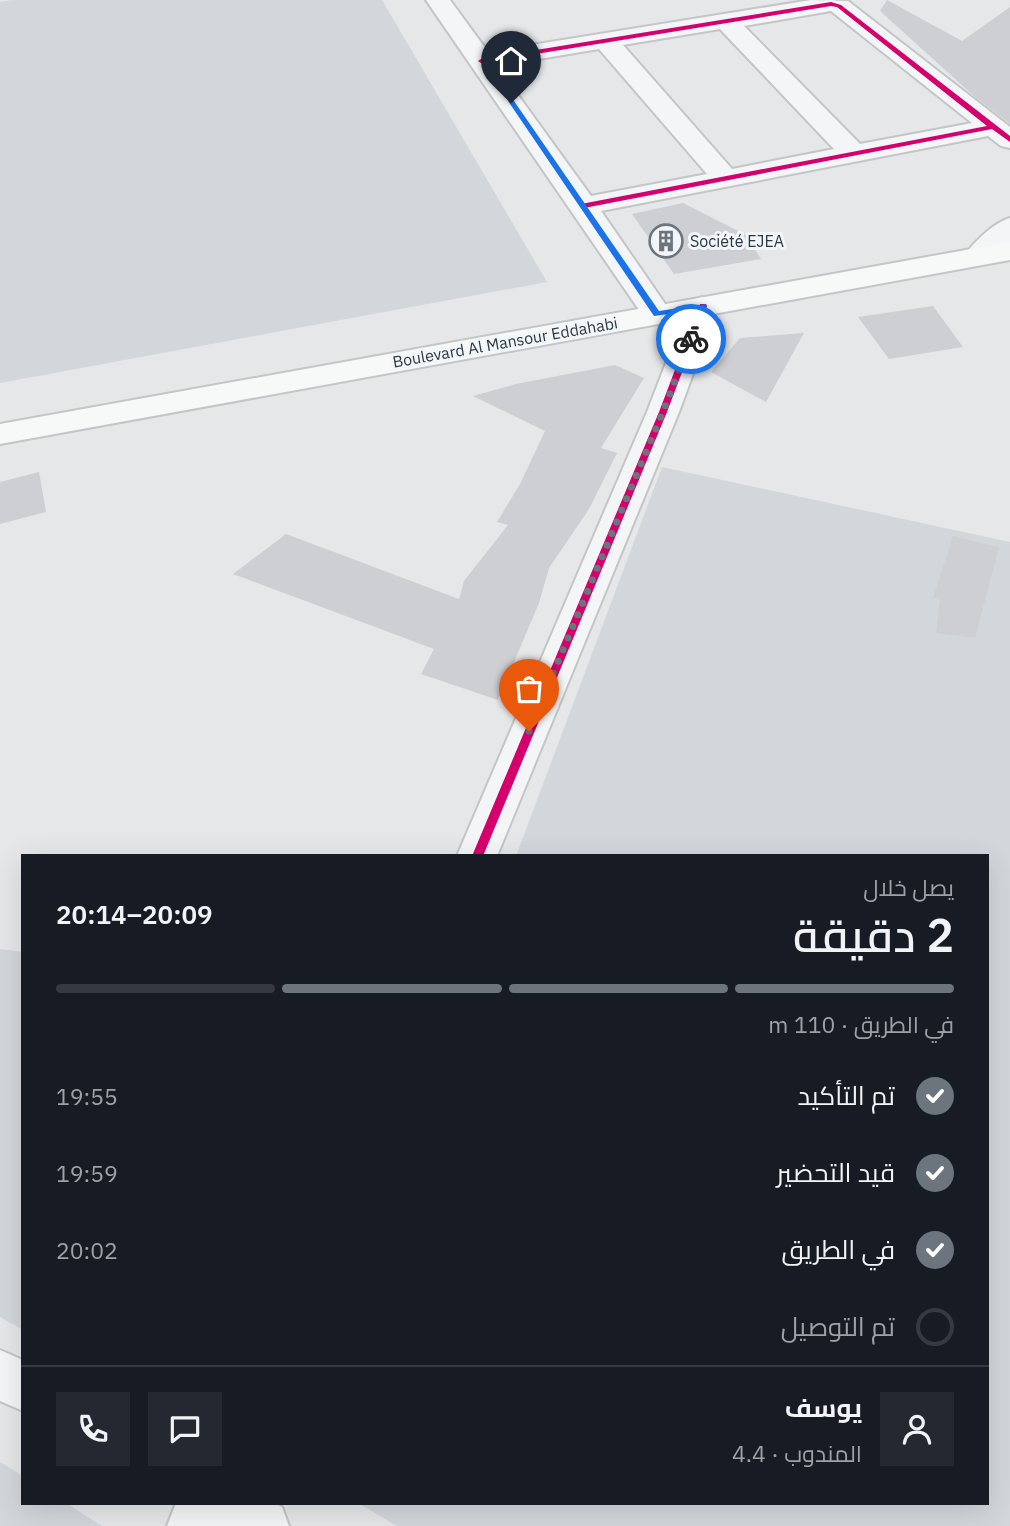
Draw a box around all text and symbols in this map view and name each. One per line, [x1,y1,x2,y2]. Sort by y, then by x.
pin [481,31,541,103]
icon: home [492,42,530,80]
building icon: Société EJEA [647,222,685,260]
place label: Société EJEA [690,231,784,251]
courier [656,304,726,374]
street label: Boulevard Al Mansour Eddahabi [391,312,619,372]
icon: bike [672,320,710,358]
pin [499,659,559,731]
icon: bag [510,670,548,708]
text: يصل خلال [863,872,954,902]
text: 20:09–20:14 [56,897,213,931]
text: 2 دقيقة [793,905,954,965]
text: في الطريق · 110 m [768,1009,954,1039]
icon: check [916,1077,954,1115]
text: تم التأكيد [798,1078,895,1112]
text: 19:55 [56,1081,118,1111]
icon: check [916,1154,954,1192]
text: قيد التحضير [776,1155,895,1189]
text: 19:59 [56,1158,118,1188]
icon: check [916,1231,954,1269]
text: في الطريق [782,1232,895,1266]
text: 20:02 [56,1235,118,1265]
text: تم التوصيل [781,1309,895,1343]
text: يوسف [785,1390,862,1424]
button: phone [56,1392,130,1466]
button: chat [148,1392,222,1466]
button: person [880,1392,954,1466]
text: المندوب · 4.4 [732,1438,862,1468]

